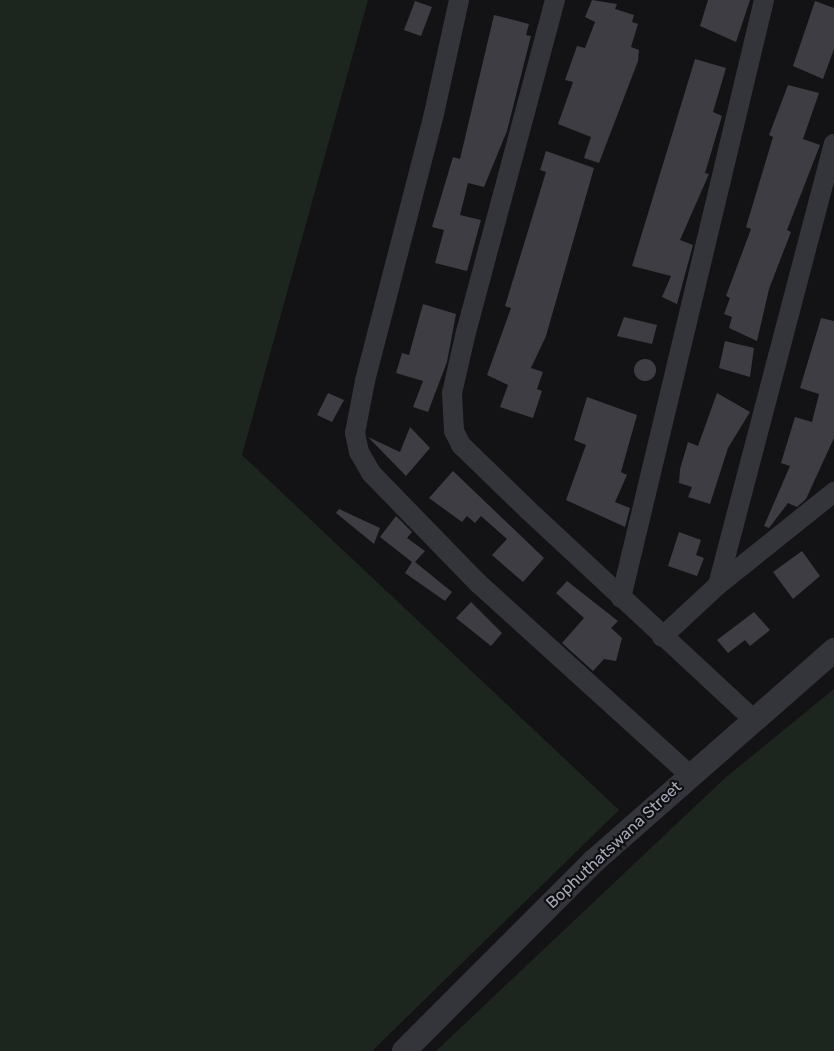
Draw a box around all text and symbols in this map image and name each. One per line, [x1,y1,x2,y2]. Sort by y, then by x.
street label: Bophuthatswana Street [542,777,686,913]

